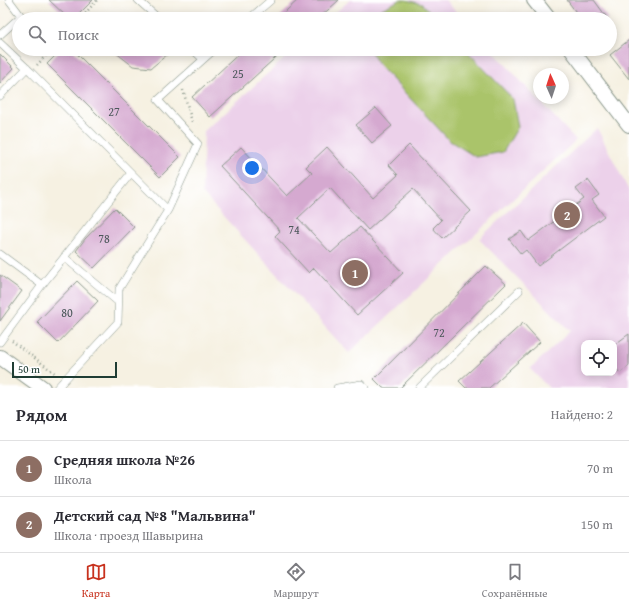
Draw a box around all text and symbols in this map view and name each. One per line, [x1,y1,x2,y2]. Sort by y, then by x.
search box [12,12,617,56]
icon: search [26,23,48,45]
text: Поиск [58,24,99,45]
house number: 25 [232,65,244,82]
north arrow [533,68,569,104]
house number: 27 [108,103,120,120]
your location [242,158,262,178]
pin: 2 [554,200,580,230]
house number: 74 [288,221,300,238]
house number: 78 [98,230,110,247]
pin: 1 [342,258,368,288]
house number: 80 [61,304,73,321]
house number: 72 [433,324,445,341]
map controls [581,340,617,376]
button: locate [581,340,617,376]
scale bar [12,360,117,379]
text: 50 m [18,361,40,377]
text: Рядом [16,402,67,427]
text: Найдено: 2 [551,405,613,424]
text: Средняя школа №26 [54,449,195,470]
text: 1 [26,459,32,478]
text: 70 m [587,459,613,478]
text: Школа [54,470,92,489]
text: Детский сад №8 "Мальвина" [54,505,256,526]
text: 2 [26,515,32,534]
text: 150 m [581,515,613,534]
text: Школа · проезд Шавырина [54,526,203,545]
tab: Карта [82,561,110,601]
tab: Маршрут [273,561,318,601]
tab: Сохранённые [482,561,547,601]

